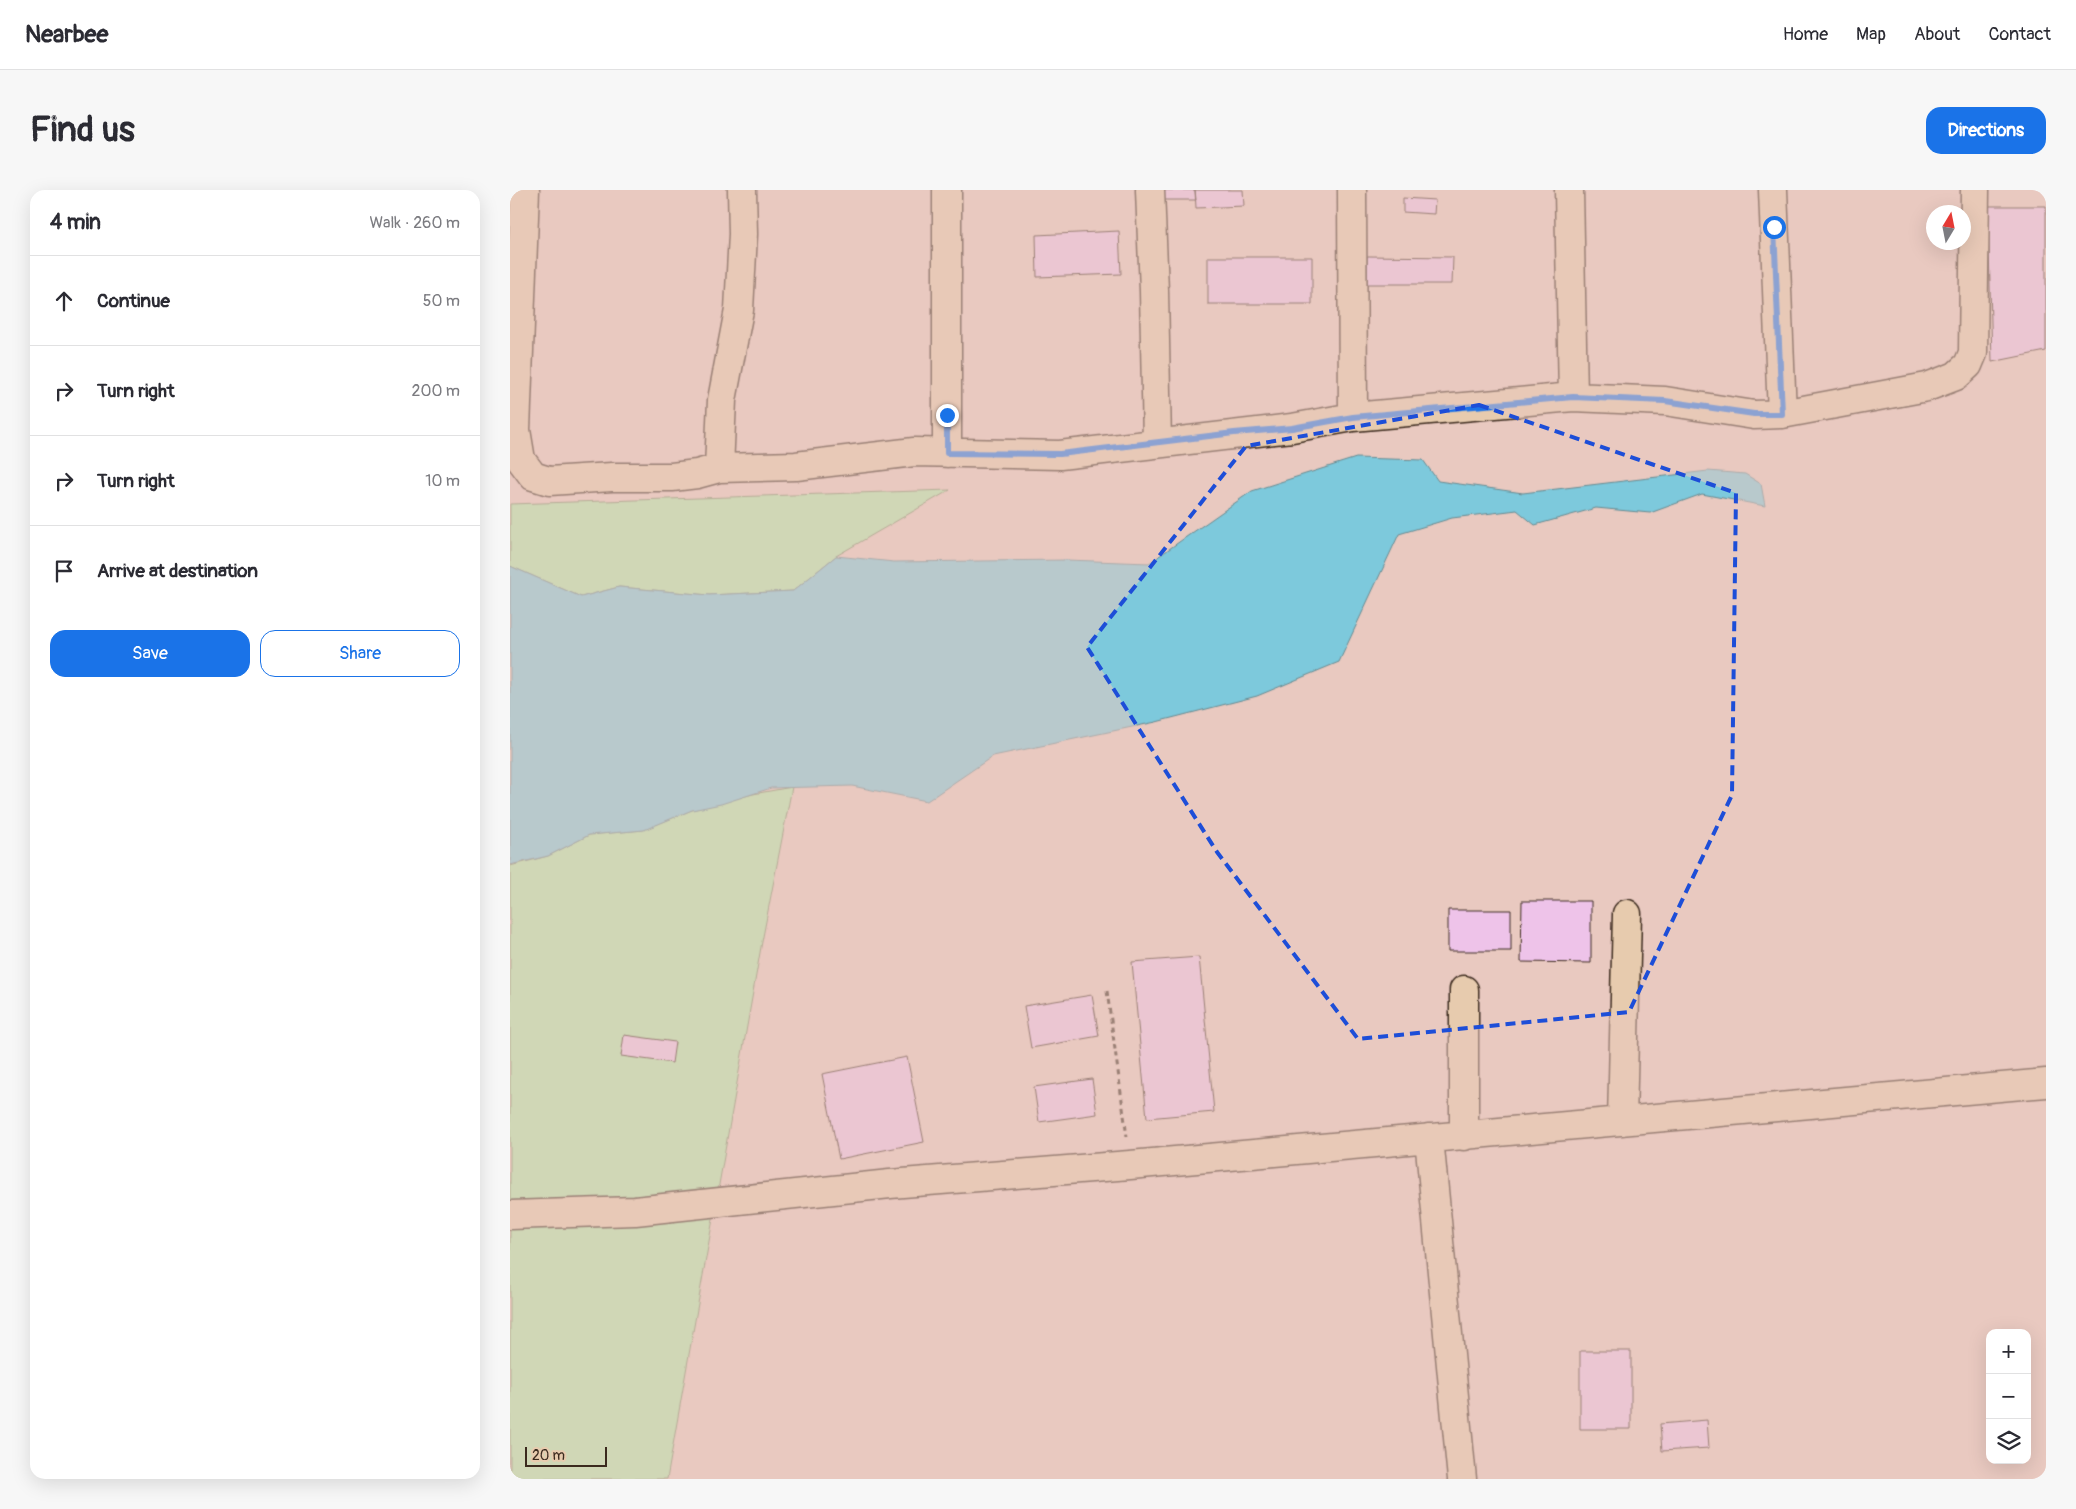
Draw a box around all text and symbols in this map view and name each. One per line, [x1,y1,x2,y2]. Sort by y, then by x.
text: Nearbee [25,20,108,49]
text: Home [1783,23,1828,46]
text: Map [1856,23,1886,46]
text: About [1914,23,1960,46]
text: Contact [1988,23,2051,46]
button: Directions [1926,107,2046,154]
text: Find us [30,108,135,152]
north arrow [1926,205,1971,250]
text: 4 min [50,209,101,236]
text: Walk · 260 m [369,213,460,233]
route start [1763,216,1786,239]
icon: ahead [50,287,78,315]
text: Continue [97,289,170,313]
text: 50 m [423,291,460,311]
icon: right [50,377,78,405]
text: Turn right [97,379,175,403]
text: 200 m [412,381,460,401]
route end [936,404,959,427]
icon: right [50,467,78,495]
text: Turn right [97,469,175,493]
text: 10 m [425,471,460,491]
icon: arrive [50,557,78,585]
text: Arrive at destination [97,559,258,583]
button: Save [50,630,250,677]
button: Share [260,630,460,677]
map controls [1986,1329,2031,1464]
button: + [1986,1329,2031,1374]
button: − [1986,1374,2031,1419]
button: layers [1986,1419,2031,1464]
scale bar [525,1444,608,1467]
text: 20 m [532,1447,565,1464]

